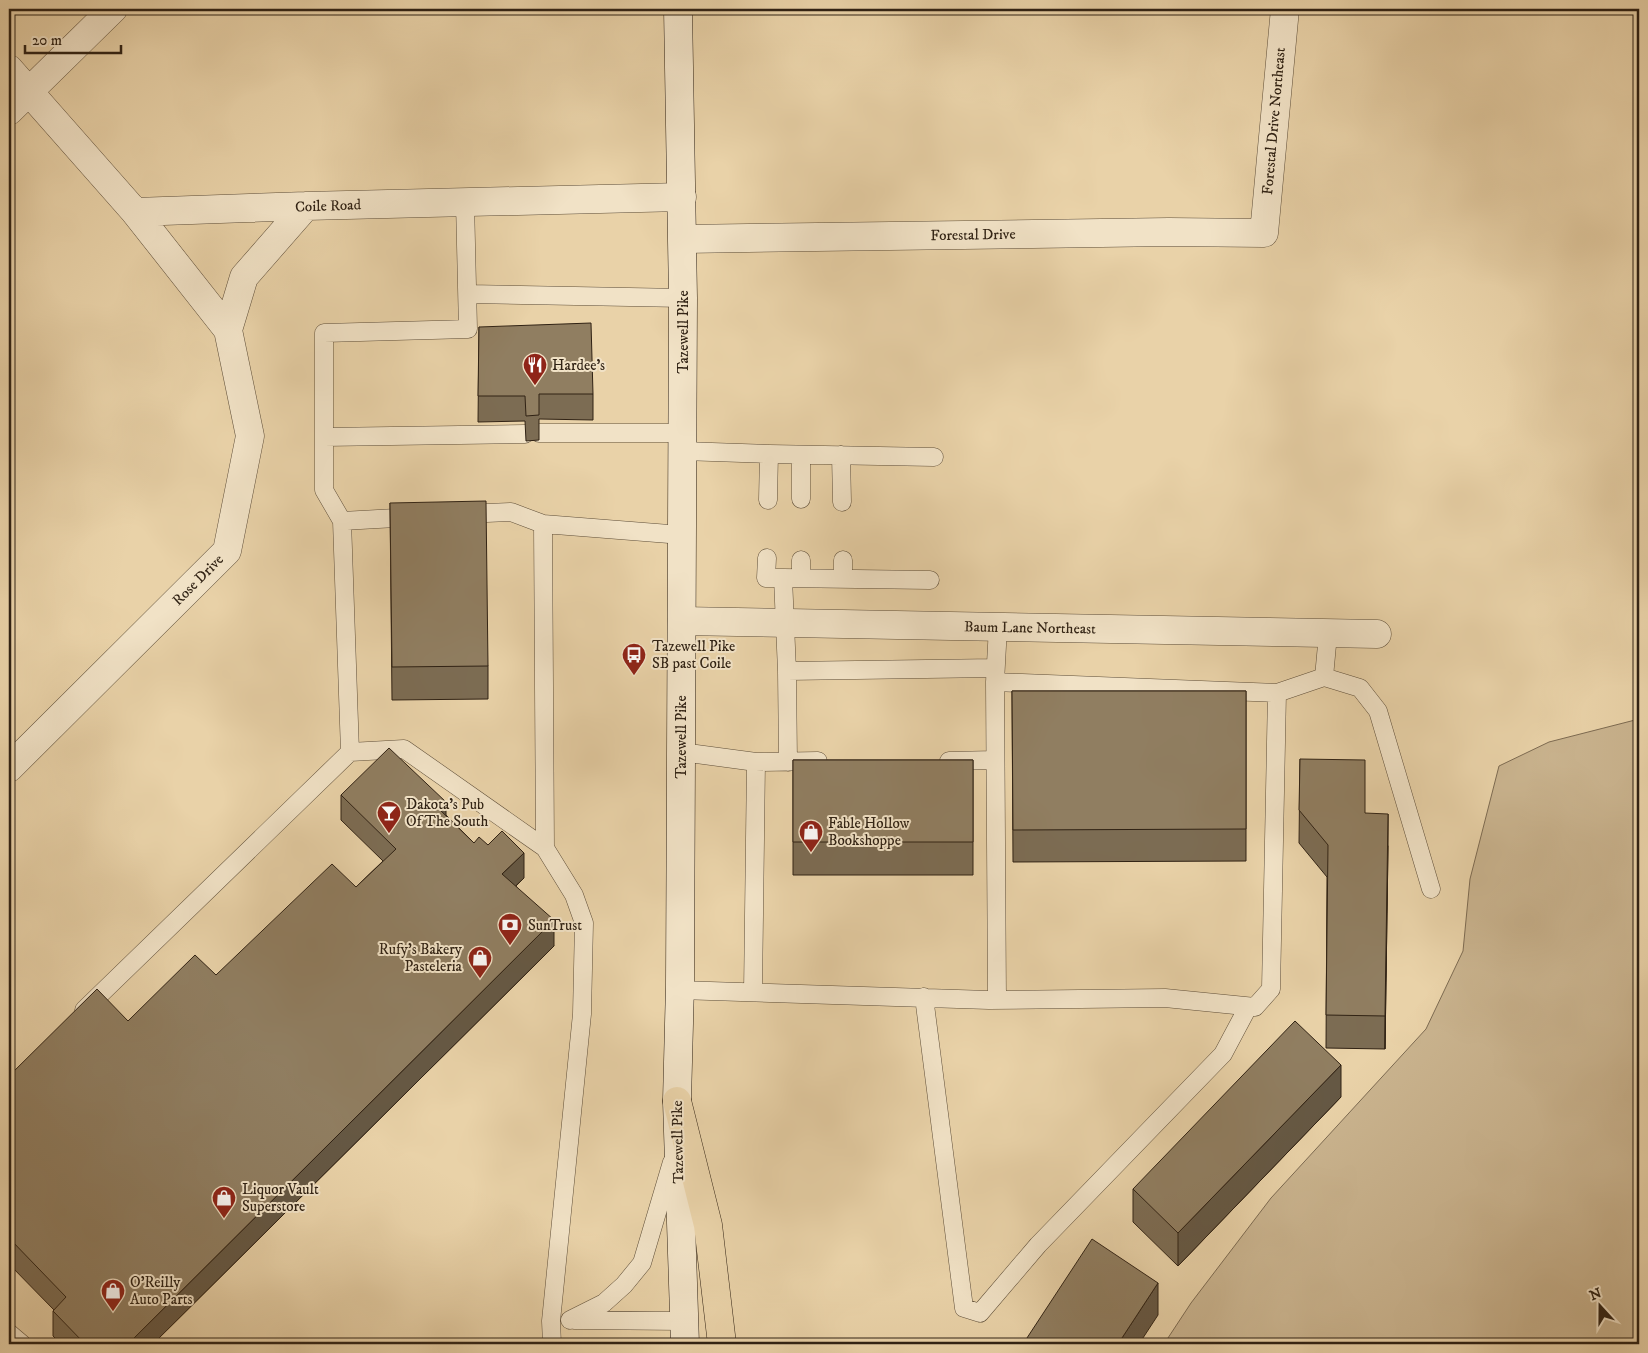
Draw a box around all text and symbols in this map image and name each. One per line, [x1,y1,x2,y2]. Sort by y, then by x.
scale bar [25,22,121,54]
text: 20 m [32,31,62,50]
street label: Forestal Drive Northeast [1258,46,1290,196]
street label: Coile Road [295,195,362,217]
street label: Forestal Drive [930,225,1016,245]
street label: Tazewell Pike [674,290,693,374]
restaurant icon: Hardee's [522,352,548,386]
place label: Hardee's [552,356,605,375]
street label: Rose Drive [168,550,228,610]
street label: Baum Lane Northeast [964,617,1096,639]
place label: Tazewell Pike SB past Coile [652,637,735,673]
bus stop icon: Tazewell Pike SB past Coile [621,642,647,676]
street label: Tazewell Pike [672,695,691,779]
place label: Dakota's Pub Of The South [406,795,488,831]
bar icon: Dakota's Pub Of The South [376,800,402,834]
place label: Fable Hollow Bookshoppe [828,814,910,850]
shop icon: Fable Hollow Bookshoppe [798,819,824,853]
bank icon: SunTrust [497,912,523,946]
place label: SunTrust [528,916,582,935]
place label: Rufy’s Bakery Pasteleria [379,940,463,976]
shop icon: Rufy’s Bakery Pasteleria [467,945,493,979]
street label: Tazewell Pike [668,1100,688,1184]
place label: Liquor Vault Superstore [242,1180,319,1216]
shop icon: Liquor Vault Superstore [211,1185,237,1219]
place label: O'Reilly Auto Parts [130,1273,193,1309]
shop icon: O'Reilly Auto Parts [100,1278,126,1312]
north arrow [1576,1280,1626,1330]
text: N [1587,1284,1605,1305]

